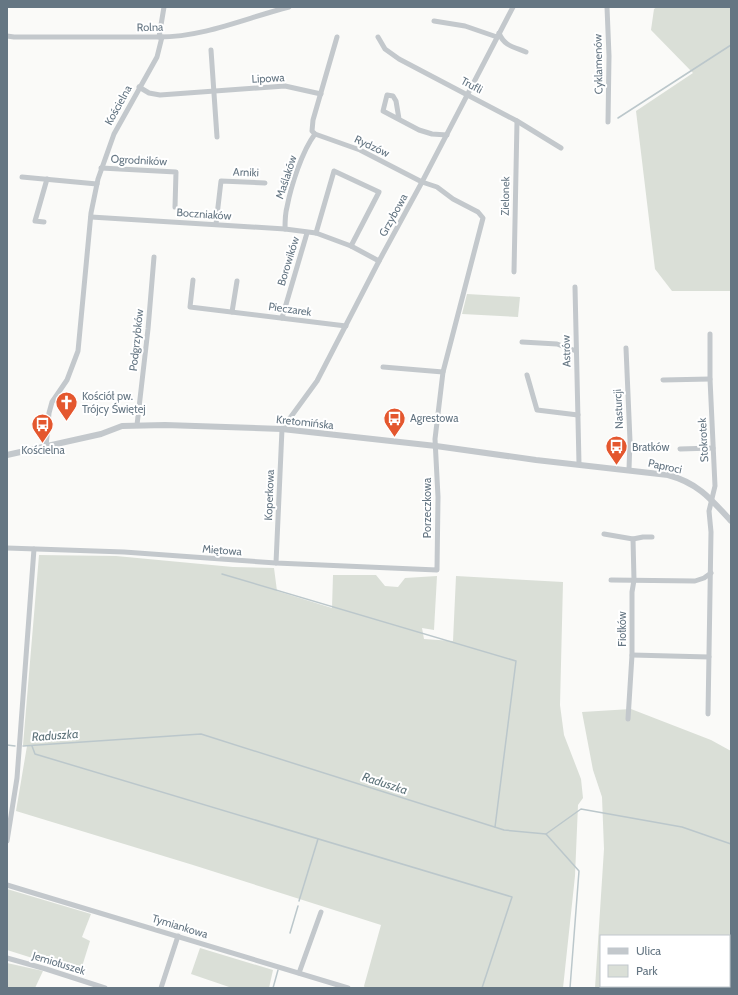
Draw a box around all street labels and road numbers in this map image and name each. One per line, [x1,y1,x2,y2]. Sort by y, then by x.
street label: Rolna [137,20,164,34]
street label: Cyklamenów [590,34,606,94]
street label: Lipowa [251,70,286,86]
street label: Trufli [459,73,485,97]
street label: Kościelna [101,82,135,127]
street label: Rydzów [352,132,392,160]
street label: Ogrodników [110,152,168,168]
street label: Maślaków [272,153,300,201]
street label: Arniki [233,165,259,179]
street label: Zielonek [498,176,512,216]
street label: Grzybowa [376,190,411,239]
street label: Boczniaków [176,205,232,223]
street label: Borowików [274,235,302,287]
street label: Pieczarek [267,299,313,319]
street label: Podgrzybków [126,308,146,372]
street label: Astrów [558,335,574,367]
street label: Nasturcji [610,389,626,429]
street label: Kretomińska [276,412,335,432]
street label: Stokrotek [695,417,711,463]
street label: Paproci [647,456,683,476]
street label: Koperkowa [261,469,277,521]
street label: Porzeczkowa [420,477,434,538]
street label: Miętowa [202,542,243,558]
street label: Fiołków [615,611,629,647]
street label: Tymiankowa [150,911,210,941]
street label: Jemiołuszek [30,948,87,978]

